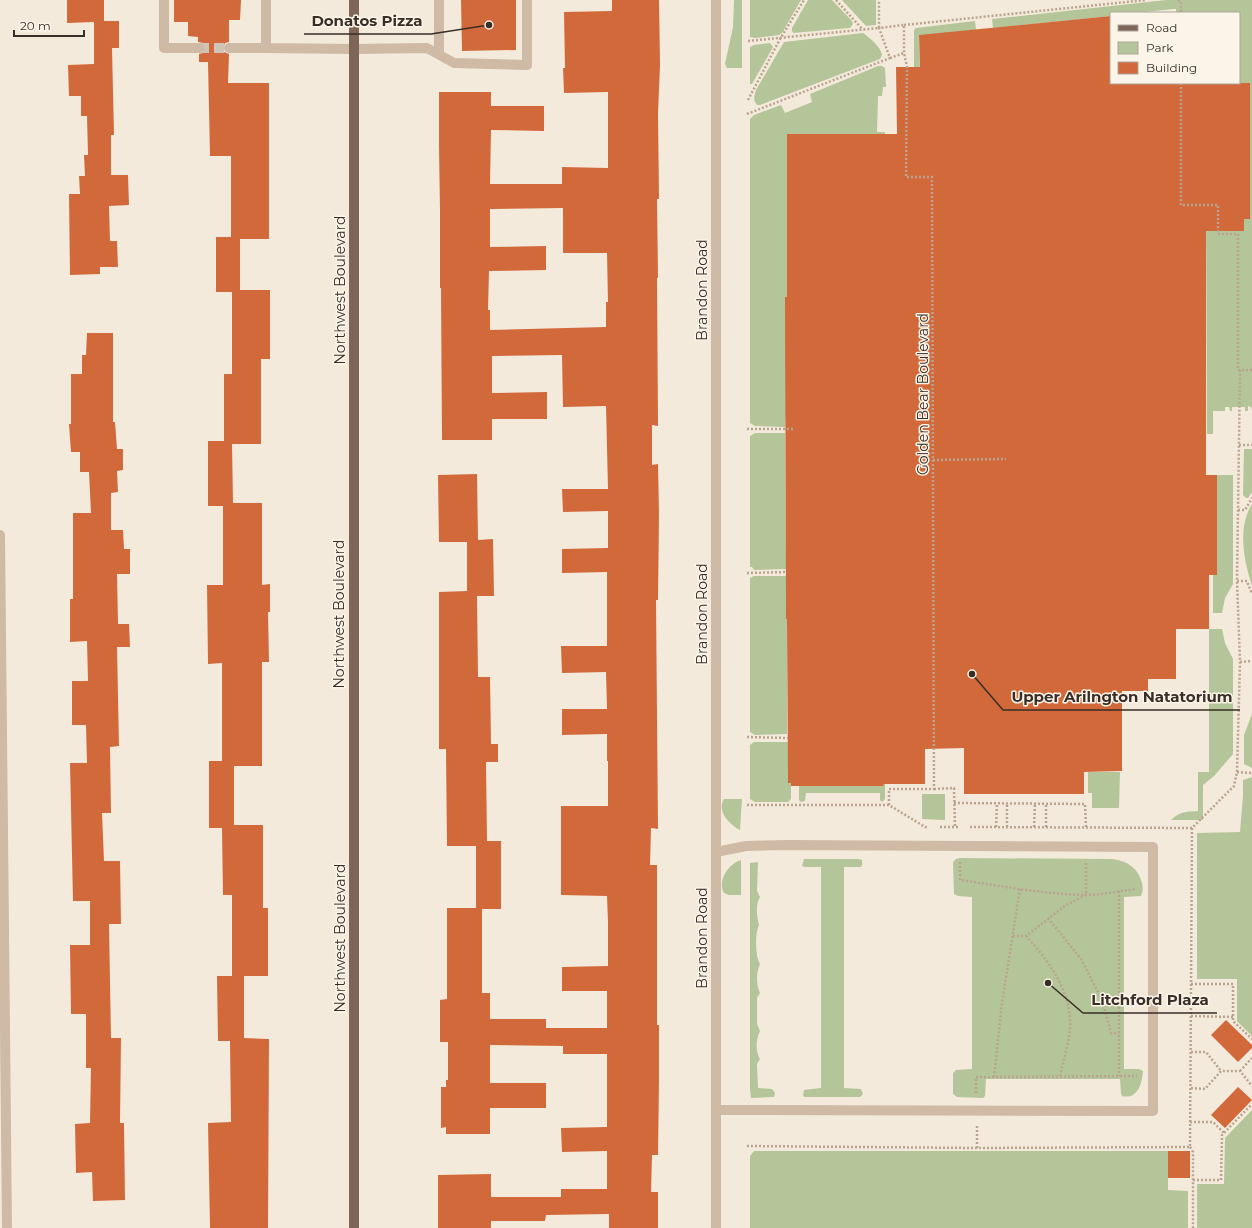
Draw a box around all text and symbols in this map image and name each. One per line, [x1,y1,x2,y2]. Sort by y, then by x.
callout: Donatos Pizza [304,7,431,34]
text: Donatos Pizza [311,11,423,30]
scale bar [14,12,84,38]
legend [1110,12,1240,84]
text: 20 m [20,18,51,33]
text: Road [1146,20,1177,35]
text: Park [1146,40,1174,55]
text: Building [1146,60,1197,75]
street label: Northwest Boulevard [331,215,349,365]
street label: Brandon Road [693,239,711,341]
street label: Golden Bear Boulevard [914,313,932,475]
street label: Northwest Boulevard [330,539,348,689]
street label: Brandon Road [693,563,711,665]
callout: Upper Arilngton Natatorium [1003,683,1240,710]
text: Upper Arilngton Natatorium [1011,687,1233,706]
street label: Northwest Boulevard [331,863,349,1013]
street label: Brandon Road [693,887,711,989]
callout: Litchford Plaza [1083,986,1217,1013]
text: Litchford Plaza [1091,990,1209,1009]

